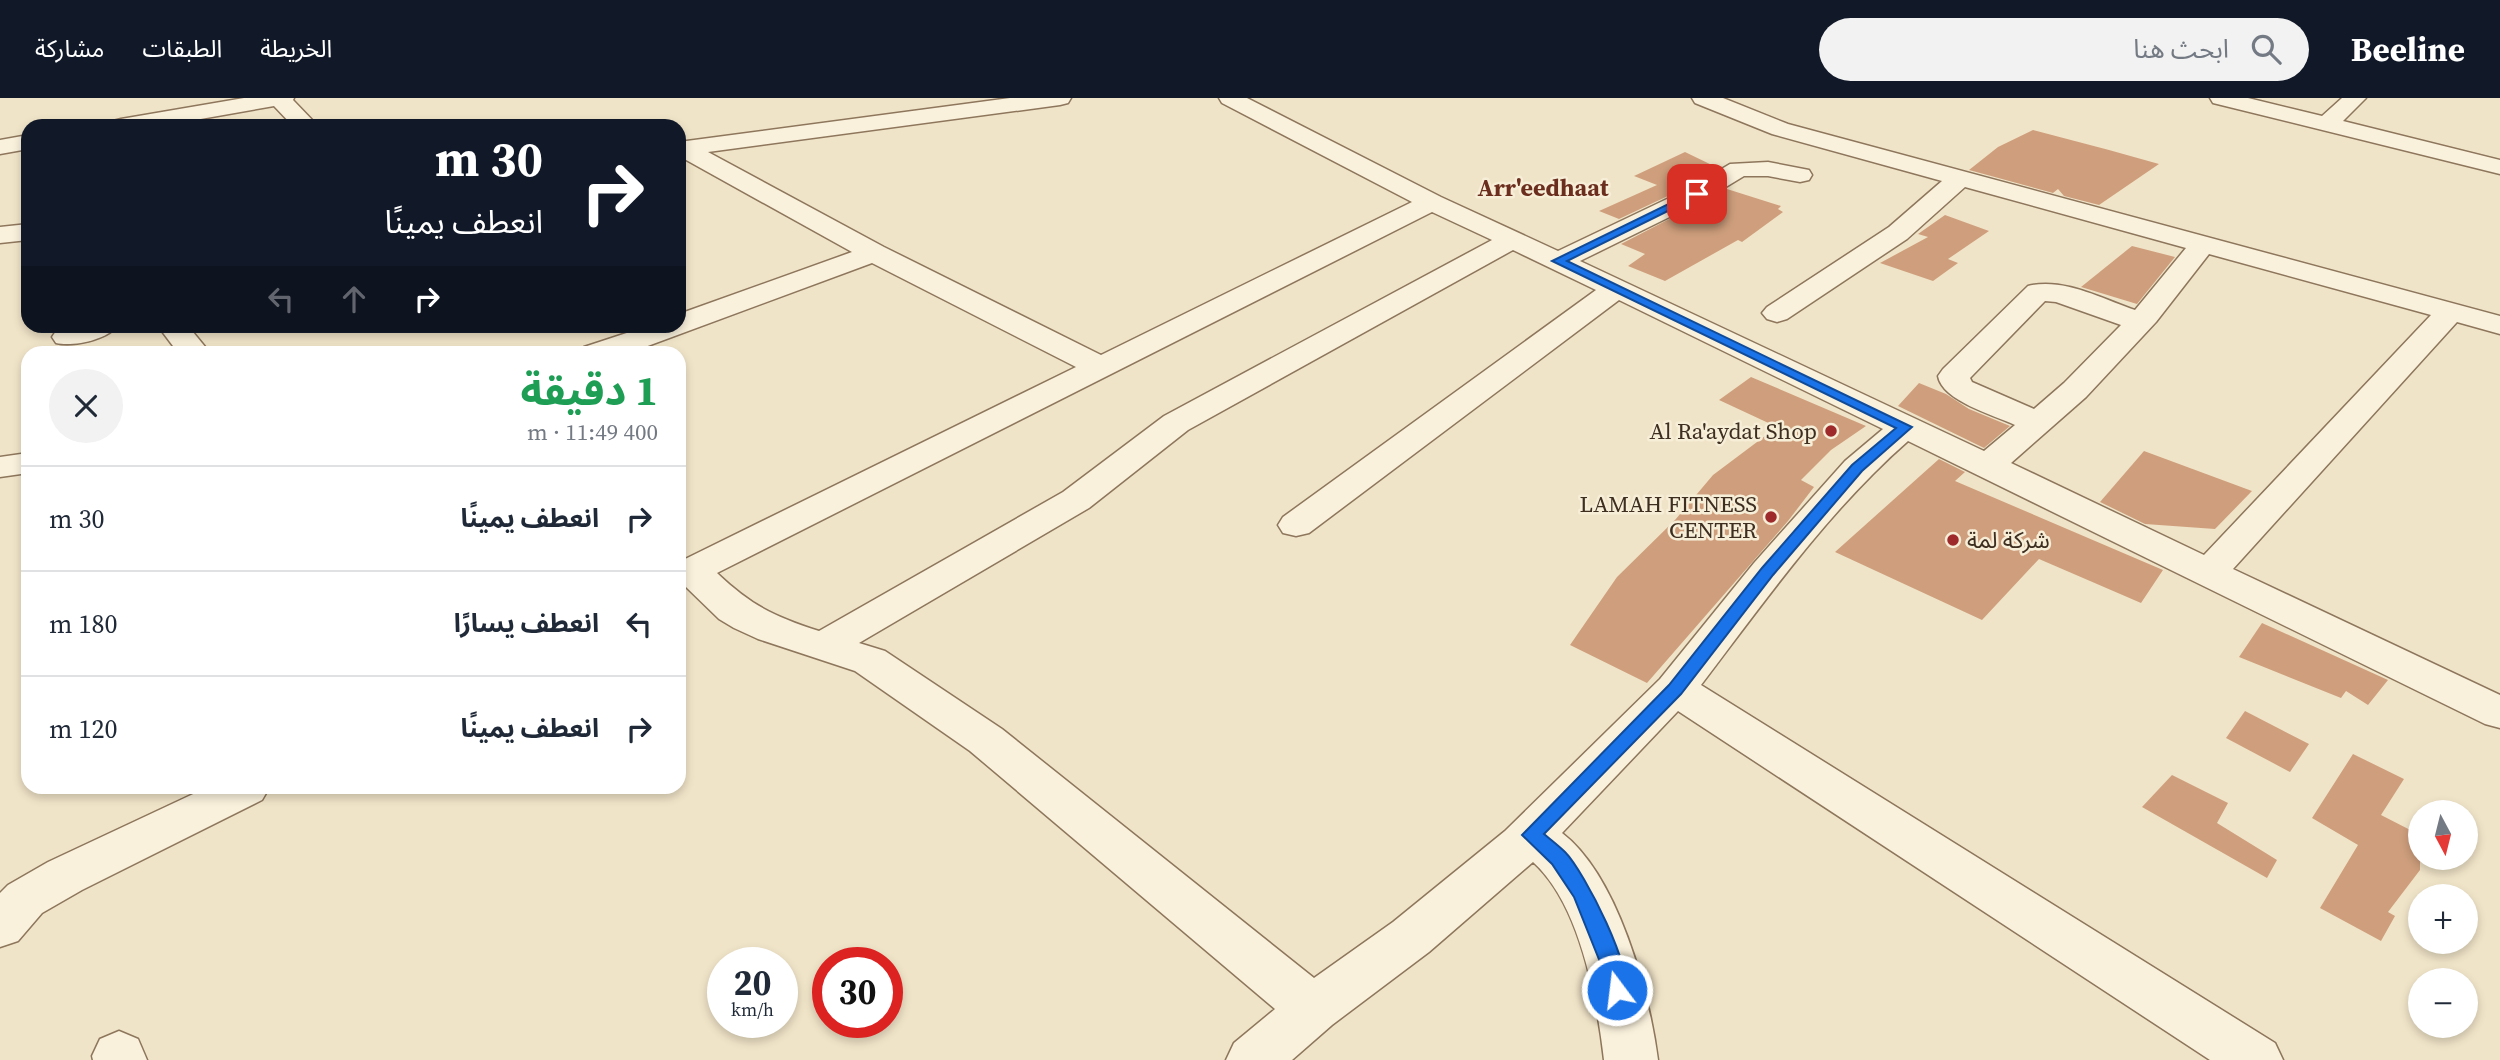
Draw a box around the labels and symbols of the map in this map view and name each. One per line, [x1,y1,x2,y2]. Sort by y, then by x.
pin [1667,164,1727,224]
district label: Arr'eedhaat [1477,171,1609,204]
place label: Al Ra'aydat Shop [1649,415,1817,447]
marker: Al Ra'aydat Shop [1823,423,1839,439]
place label: LAMAH FITNESS CENTER [1580,488,1757,546]
marker: LAMAH FITNESS CENTER [1763,509,1779,525]
place label: شركة لمة [1967,524,2050,556]
marker: شركة لمة [1945,532,1961,548]
north arrow [2408,800,2478,870]
speed limit sign: 30 [812,947,903,1038]
position arrow [1580,953,1654,1027]

